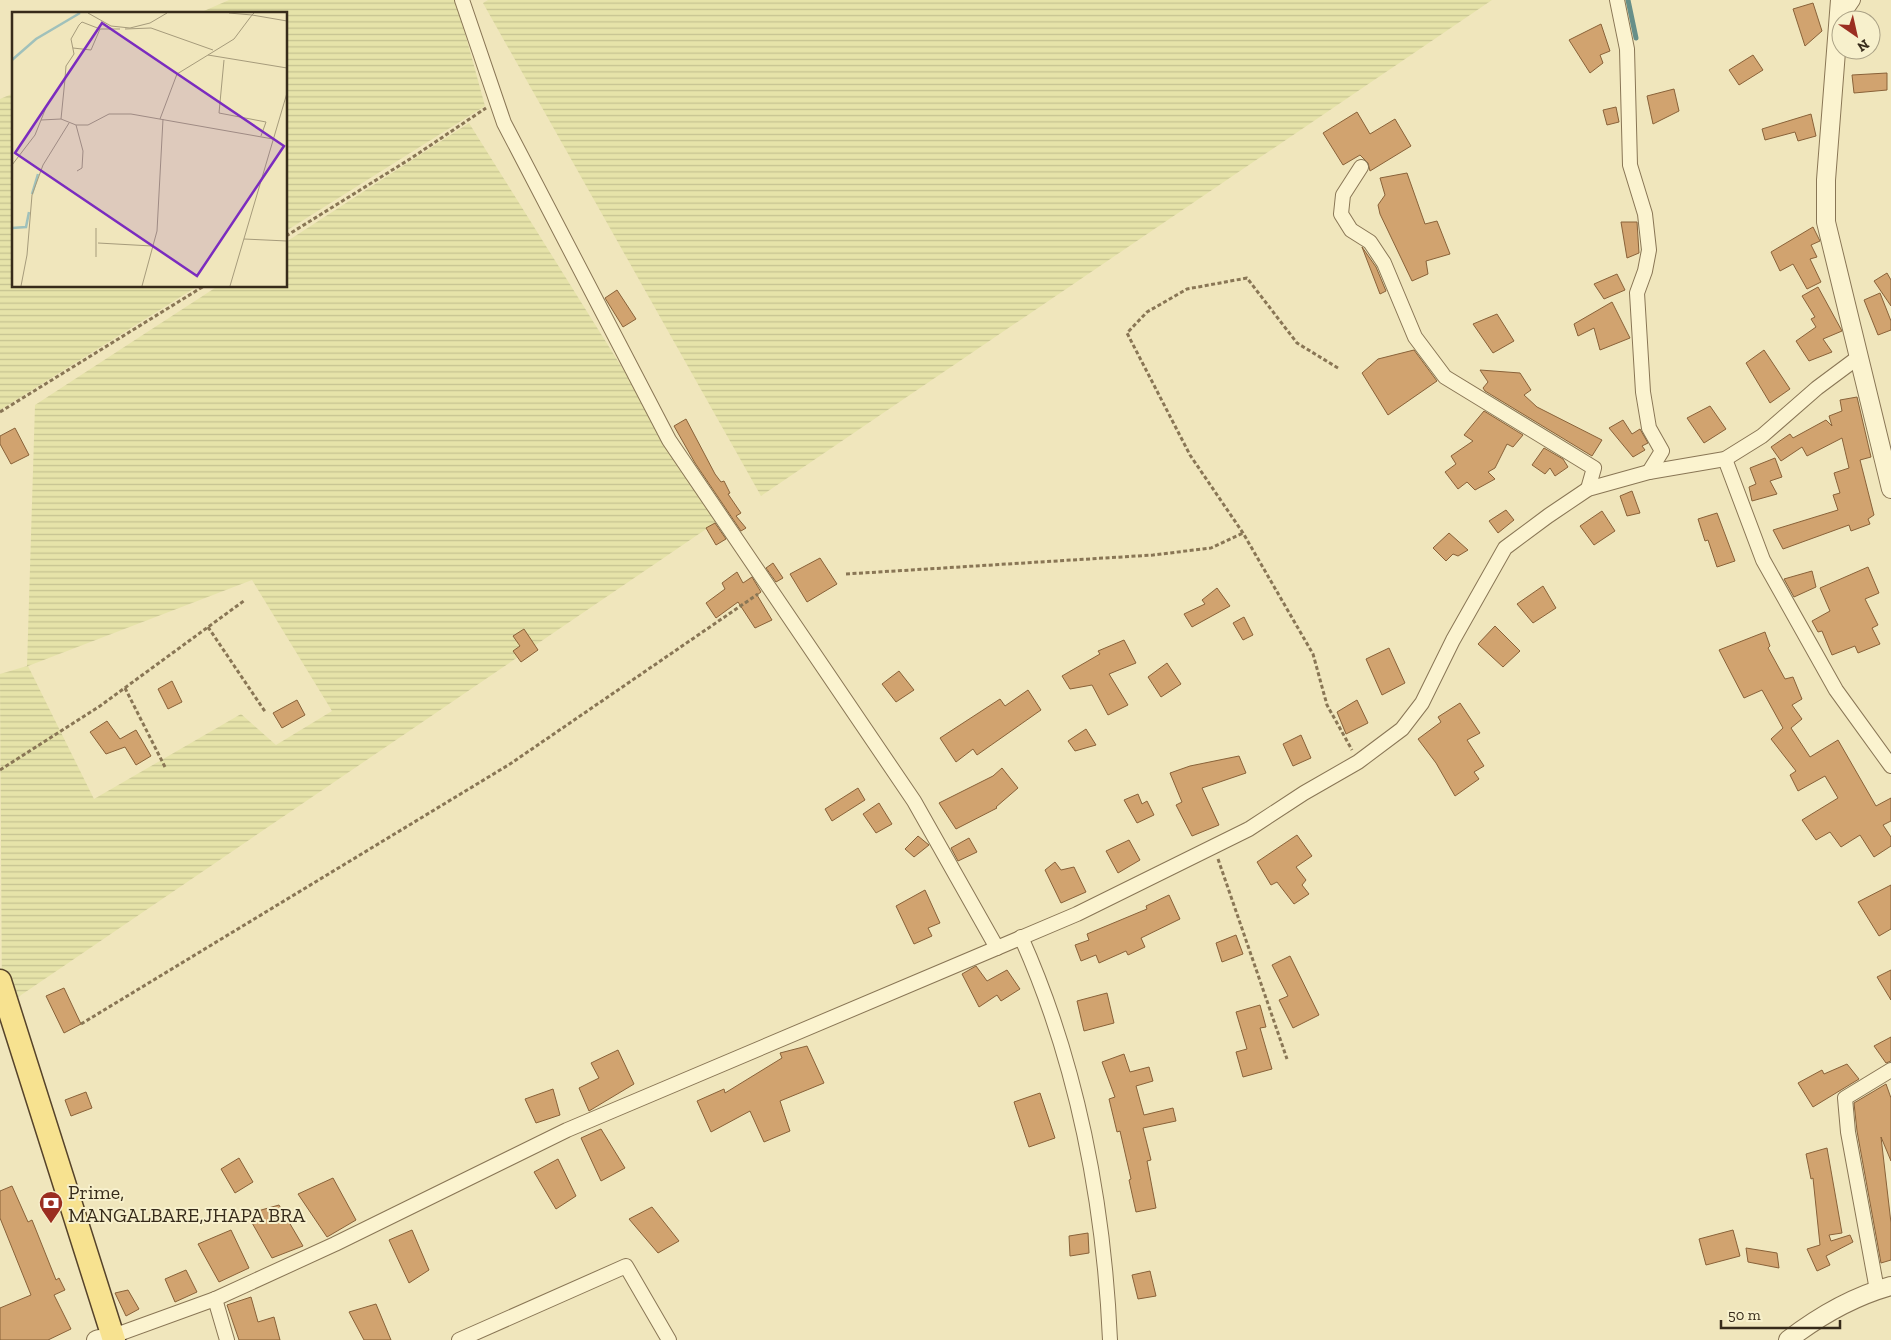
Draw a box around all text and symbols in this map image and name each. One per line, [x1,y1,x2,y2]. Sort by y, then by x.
north arrow [1831,10,1881,60]
inset map [12,12,288,288]
text: N [1854,35,1872,56]
place label: Prime, MANGALBARE,JHAPA BRA [68,1180,306,1227]
bank icon: Prime, MANGALBARE,JHAPA BRA [38,1190,64,1224]
scale bar [1721,1298,1840,1330]
text: 50 m [1728,1306,1761,1324]

